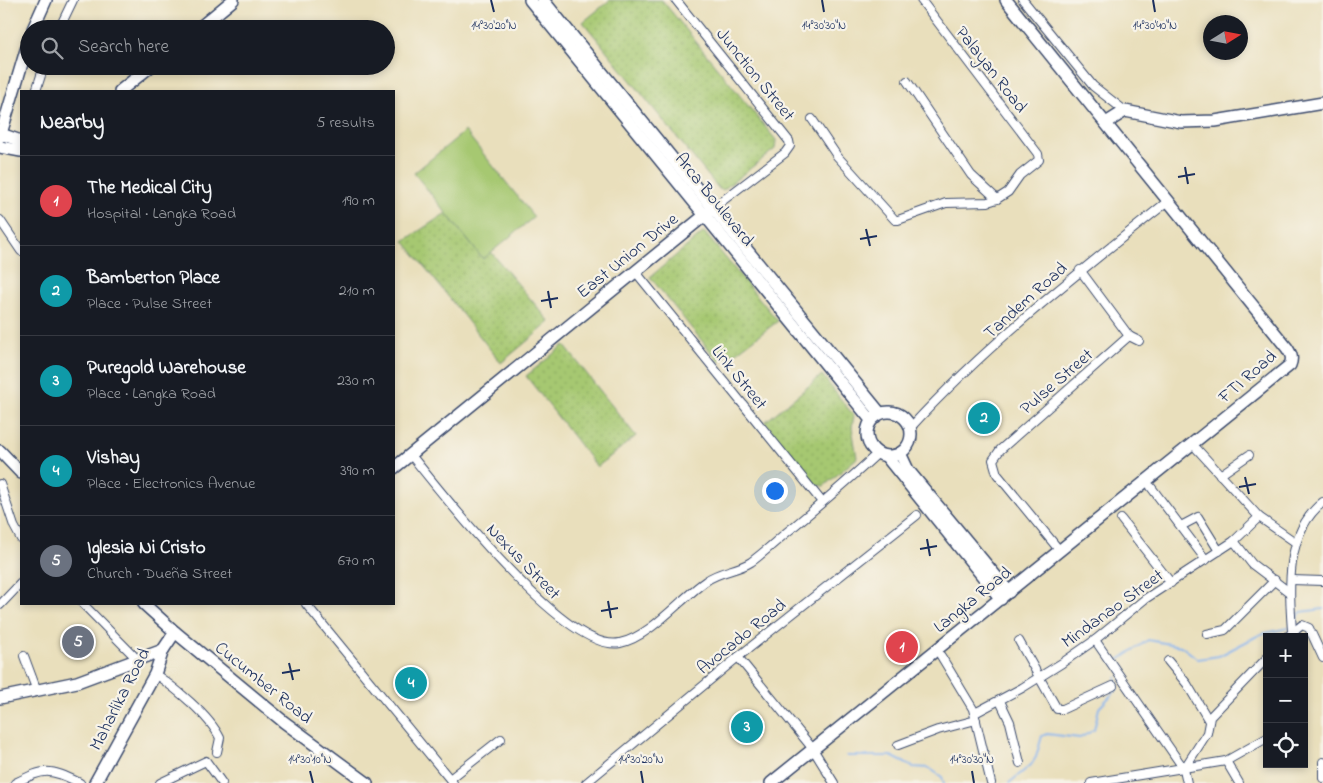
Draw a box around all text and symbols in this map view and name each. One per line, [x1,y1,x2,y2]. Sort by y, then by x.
north arrow [1203,15,1248,60]
text: 14°30'20"N [471,17,517,35]
text: 14°30'30"N [802,17,846,35]
text: 14°30'40"N [1133,17,1177,35]
search box [20,20,395,75]
street label: Palayan Road [948,21,1033,119]
street label: Junction Street [709,23,800,127]
icon: search [38,34,66,62]
text: Search here [78,34,169,61]
text: Nearby [40,108,104,138]
text: 5 results [316,111,375,135]
street label: Arca Boulevard [667,148,759,253]
text: The Medical City [87,175,212,202]
text: 1 [53,189,59,213]
text: 190 m [342,189,375,213]
text: Hospital · Langka Road [87,202,236,226]
street label: East Union Drive [572,207,685,306]
street label: Tandem Road [979,257,1074,346]
text: Bamberton Place [87,265,220,292]
text: 2 [52,279,60,303]
text: 210 m [339,279,375,303]
text: Place · Pulse Street [87,292,212,316]
street label: Link Street [704,340,773,416]
street label: Pulse Street [1015,343,1100,422]
street label: FTI Road [1213,345,1283,411]
text: Puregold Warehouse [87,355,246,382]
text: 3 [53,369,59,393]
text: 230 m [337,369,375,393]
text: Place · Langka Road [87,382,216,406]
pin: 2 [968,399,1000,437]
text: Vishay [87,445,140,472]
text: 4 [53,459,59,483]
text: 390 m [340,459,375,483]
text: Place · Electronics Avenue [87,472,255,496]
your location [762,478,788,504]
street label: Nexus Street [479,518,566,607]
text: Iglesia Ni Cristo [87,535,206,562]
text: 5 [51,549,61,573]
text: 670 m [338,549,375,573]
street label: Langka Road [929,561,1019,641]
text: Church · Dueña Street [87,562,232,586]
street label: Mindanao Street [1057,564,1170,656]
street label: Avocado Road [692,593,792,682]
pin: 5 [62,623,94,661]
pin: 1 [886,628,918,666]
map controls [1263,633,1308,768]
button: + [1263,633,1308,678]
street label: Cucumber Road [208,636,317,731]
street label: Maharlika Road [84,644,158,756]
pin: 4 [395,664,427,702]
button: − [1263,678,1308,723]
pin: 3 [731,708,763,746]
button: locate [1263,723,1308,768]
text: 14°30'10"N [288,751,332,769]
text: 14°30'20"N [618,751,664,769]
text: 14°30'30"N [950,751,994,769]

